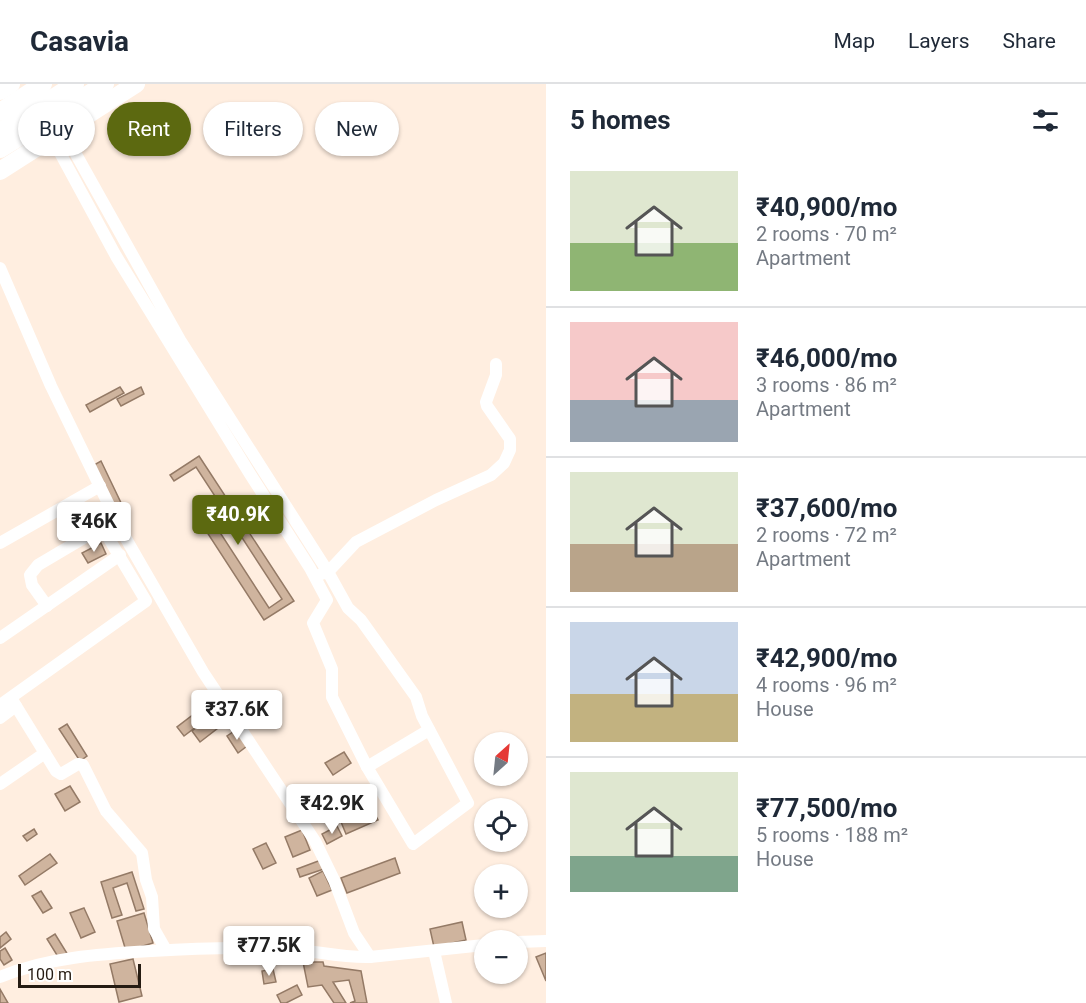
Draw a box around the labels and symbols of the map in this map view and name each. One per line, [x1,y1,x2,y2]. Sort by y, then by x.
pin: ₹40.9K [189,495,287,546]
pin: ₹46K [58,502,130,553]
pin: ₹37.6K [188,690,286,741]
north arrow [474,732,528,786]
pin: ₹42.9K [283,784,381,835]
pin: ₹77.5K [220,926,318,977]
scale bar [18,961,141,988]

